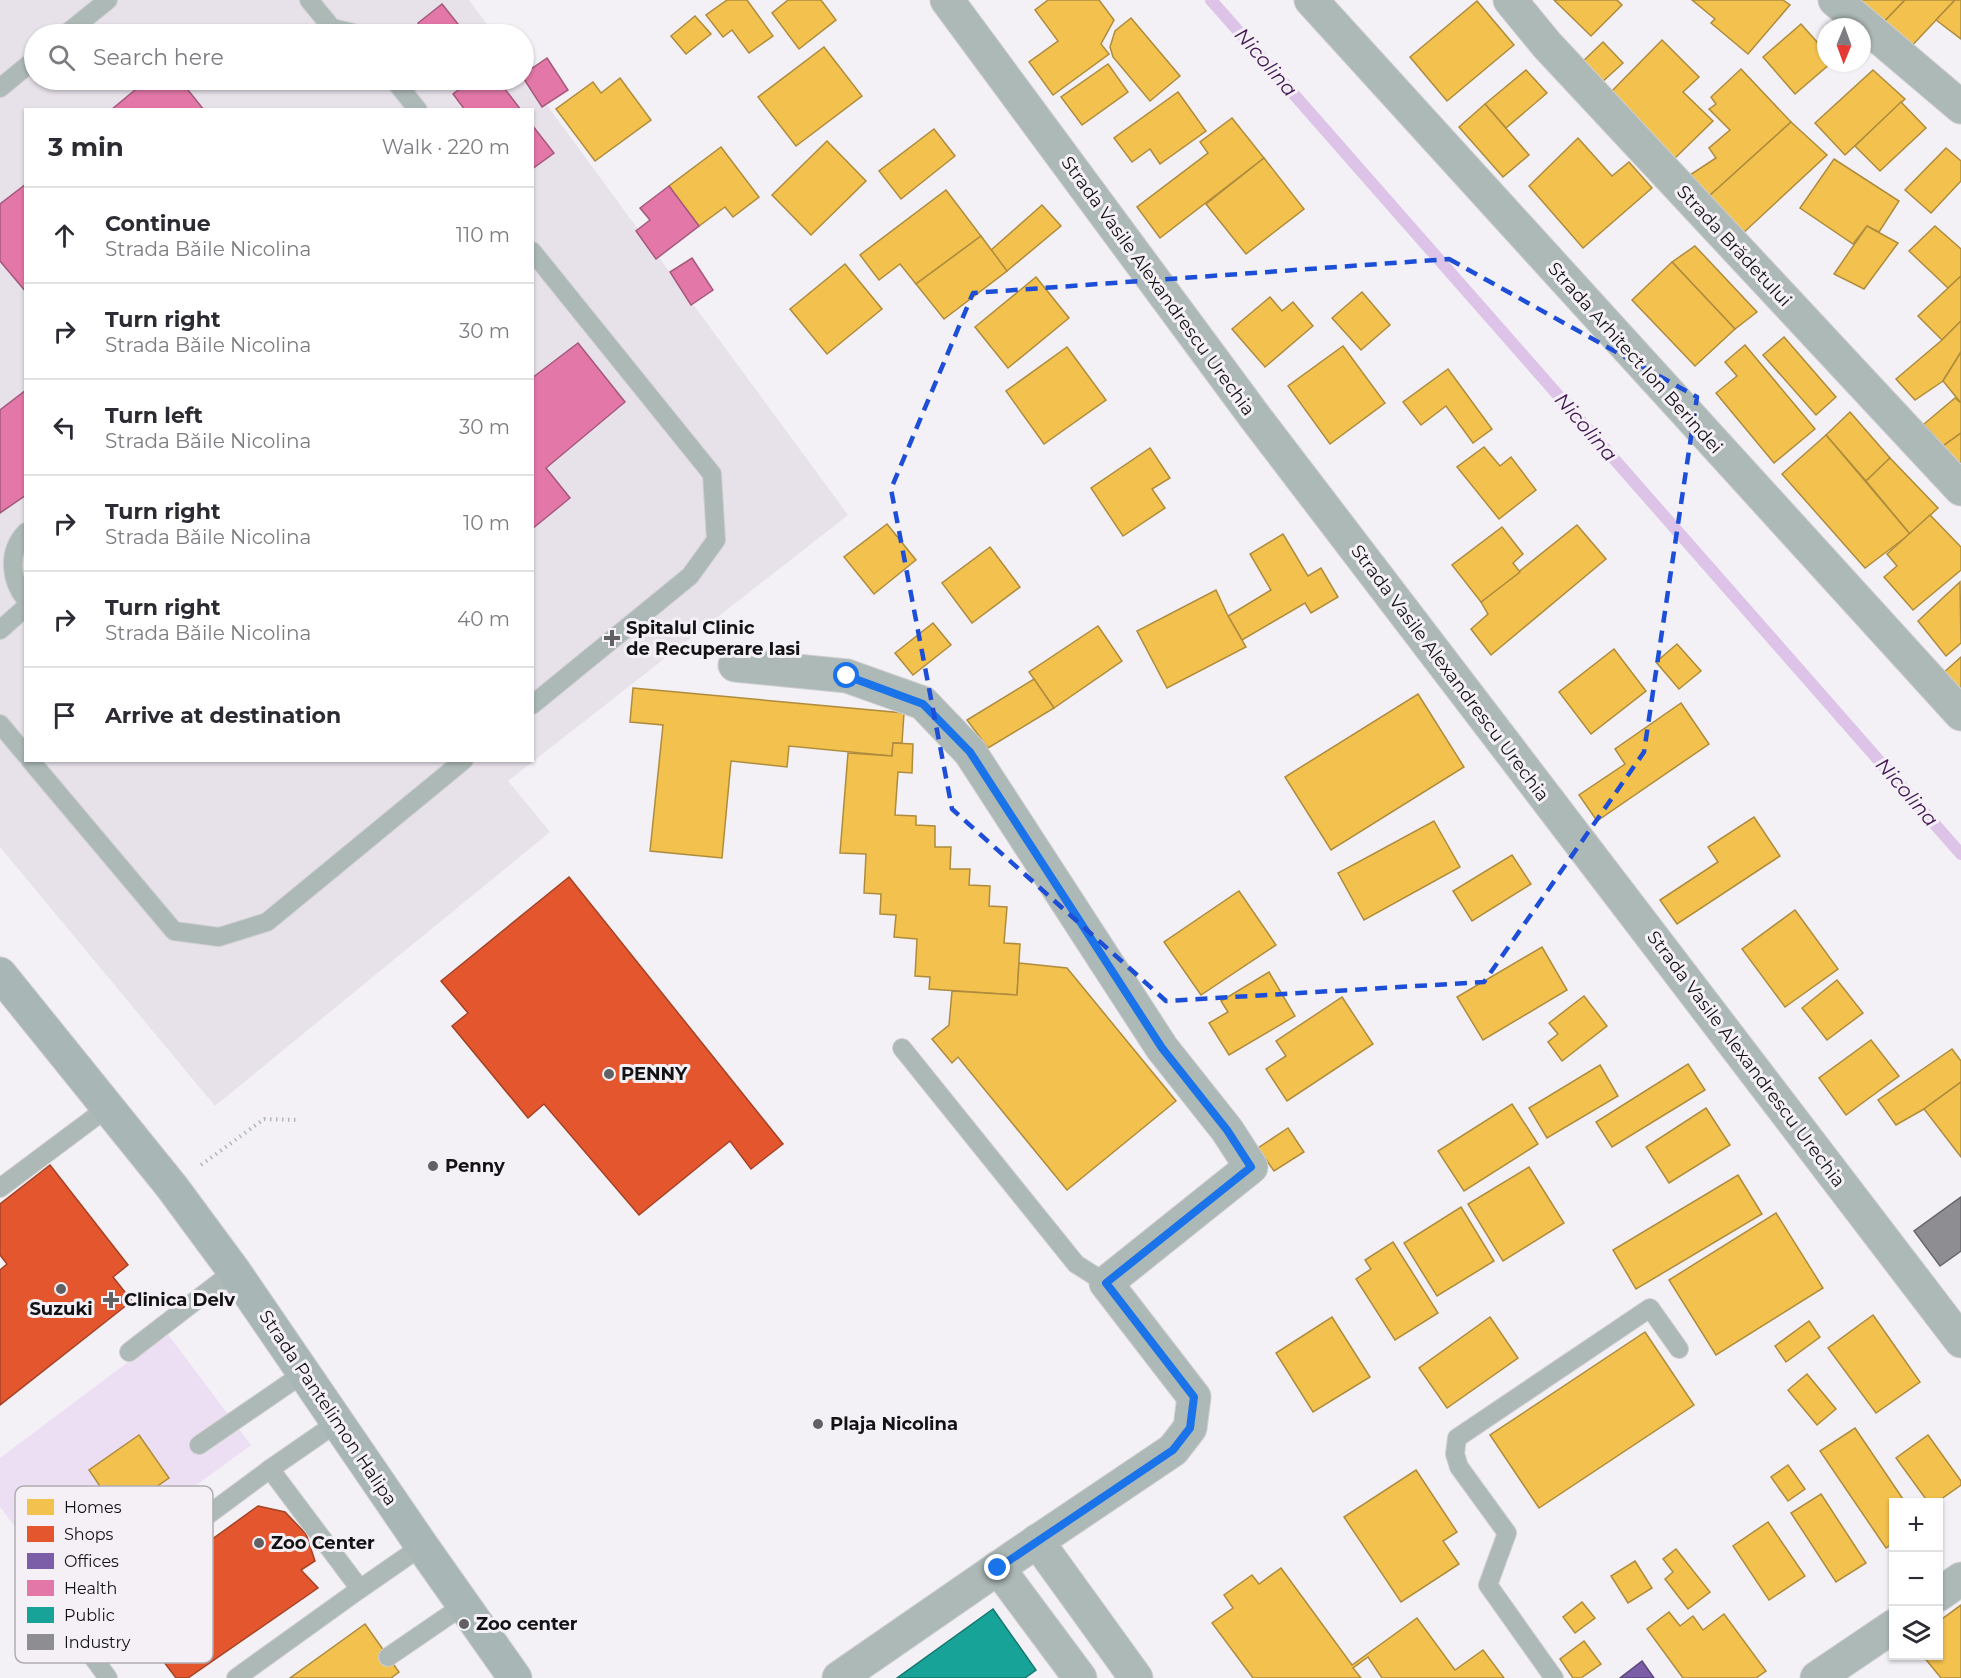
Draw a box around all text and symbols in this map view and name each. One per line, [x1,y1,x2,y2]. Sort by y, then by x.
north arrow [1817,18,1871,72]
water label: Nicolina [1230,23,1302,101]
search box [24,24,534,90]
icon: search [45,41,78,74]
text: Search here [93,44,224,71]
text: 3 min [48,131,124,163]
text: Walk · 220 m [382,135,510,159]
street label: Strada Vasile Alexandrescu Urechia [1056,152,1260,420]
street label: Strada Brădetului [1672,181,1796,311]
text: Continue [105,210,211,237]
icon: ahead [48,219,81,252]
text: 110 m [456,223,510,247]
text: Strada Băile Nicolina [105,237,311,261]
street label: Strada Arhitect Ion Berindei [1543,258,1727,458]
text: Turn right [105,306,220,333]
icon: right [48,315,81,348]
text: 30 m [459,319,510,343]
text: Strada Băile Nicolina [105,333,311,357]
water label: Nicolina [1550,388,1622,466]
text: Turn left [105,402,203,429]
icon: left [48,411,81,444]
text: 30 m [459,415,510,439]
text: Strada Băile Nicolina [105,429,311,453]
text: Turn right [105,498,220,525]
icon: right [48,507,81,540]
text: 10 m [463,511,510,535]
text: Strada Băile Nicolina [105,525,311,549]
street label: Strada Vasile Alexandrescu Urechia [1346,540,1554,806]
text: Turn right [105,594,220,621]
icon: right [48,603,81,636]
text: 40 m [457,607,510,631]
place label: Spitalul Clinic de Recuperare Iasi [626,617,800,660]
text: Strada Băile Nicolina [105,621,311,645]
marker: Spitalul Clinic de Recuperare Iasi [603,629,621,647]
route start [833,662,859,688]
icon: arrive [48,699,81,732]
text: Arrive at destination [105,702,341,729]
water label: Nicolina [1871,753,1943,831]
street label: Strada Vasile Alexandrescu Urechia [1642,926,1850,1192]
place label: PENNY [621,1063,688,1085]
marker: PENNY [602,1067,616,1081]
place label: Penny [445,1155,505,1177]
marker: Penny [426,1159,440,1173]
marker: Suzuki [54,1282,68,1296]
place label: Clinica Delv [124,1289,235,1311]
marker: Clinica Delv [102,1291,120,1309]
place label: Suzuki [29,1298,93,1320]
street label: Strada Pantelimon Halipa [254,1306,402,1510]
place label: Plaja Nicolina [830,1413,958,1435]
marker: Plaja Nicolina [811,1417,825,1431]
legend [15,1486,213,1663]
text: Homes [64,1498,122,1517]
map controls [1889,1498,1943,1660]
button: + [1889,1498,1943,1552]
text: Shops [64,1525,114,1544]
place label: Zoo Center [271,1532,375,1554]
marker: Zoo Center [252,1536,266,1550]
text: Offices [64,1552,119,1571]
button: − [1889,1552,1943,1606]
route end [984,1554,1010,1580]
text: Health [64,1579,117,1598]
text: Public [64,1606,115,1625]
button: layers [1889,1606,1943,1660]
place label: Zoo center [476,1613,578,1635]
marker: Zoo center [457,1617,471,1631]
text: Industry [64,1633,131,1652]

